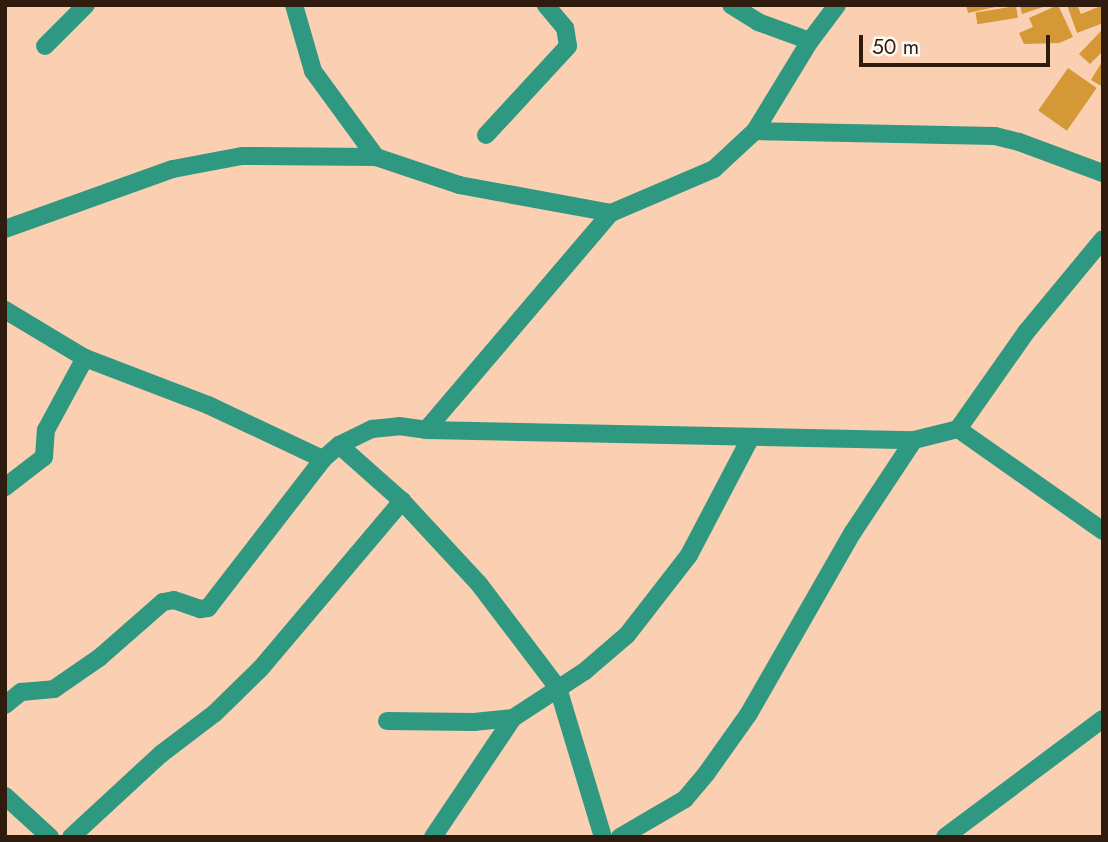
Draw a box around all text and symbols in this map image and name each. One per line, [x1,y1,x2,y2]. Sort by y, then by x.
scale bar [863,21,1054,65]
text: 50 m [872,32,919,62]

